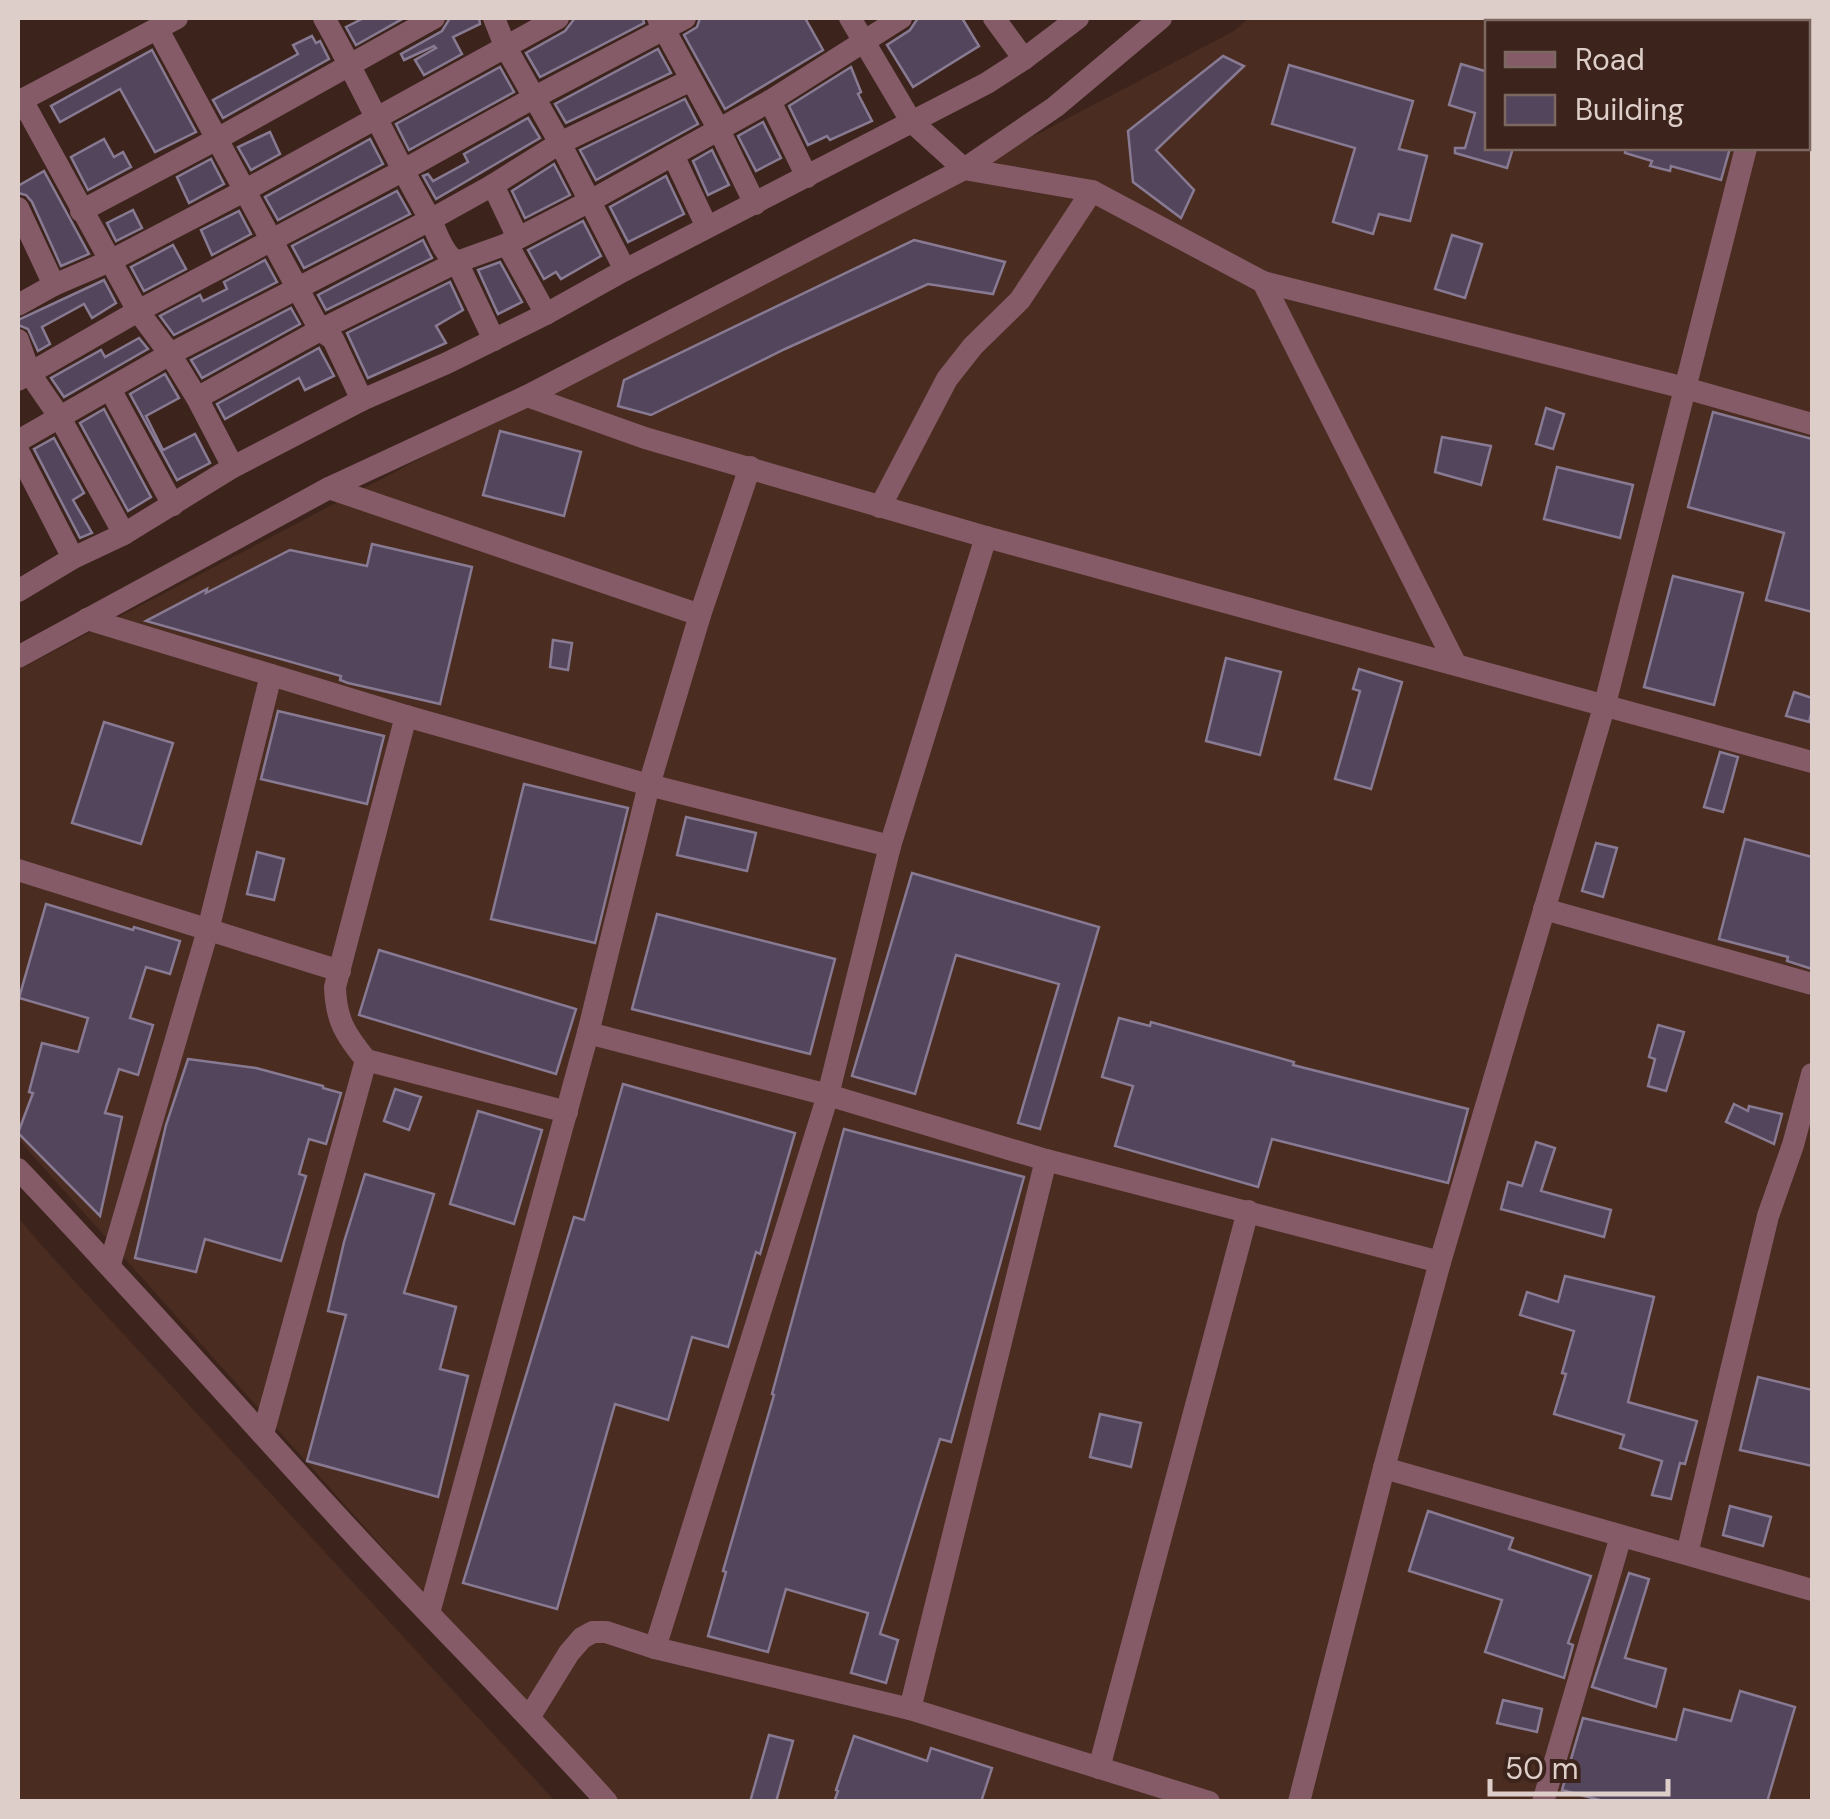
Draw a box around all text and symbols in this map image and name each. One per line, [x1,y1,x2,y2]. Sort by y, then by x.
legend [1485,20,1810,150]
text: Road [1575,40,1645,79]
text: Building [1575,90,1684,129]
scale bar [1490,1734,1668,1796]
text: 50 m [1505,1749,1579,1788]

